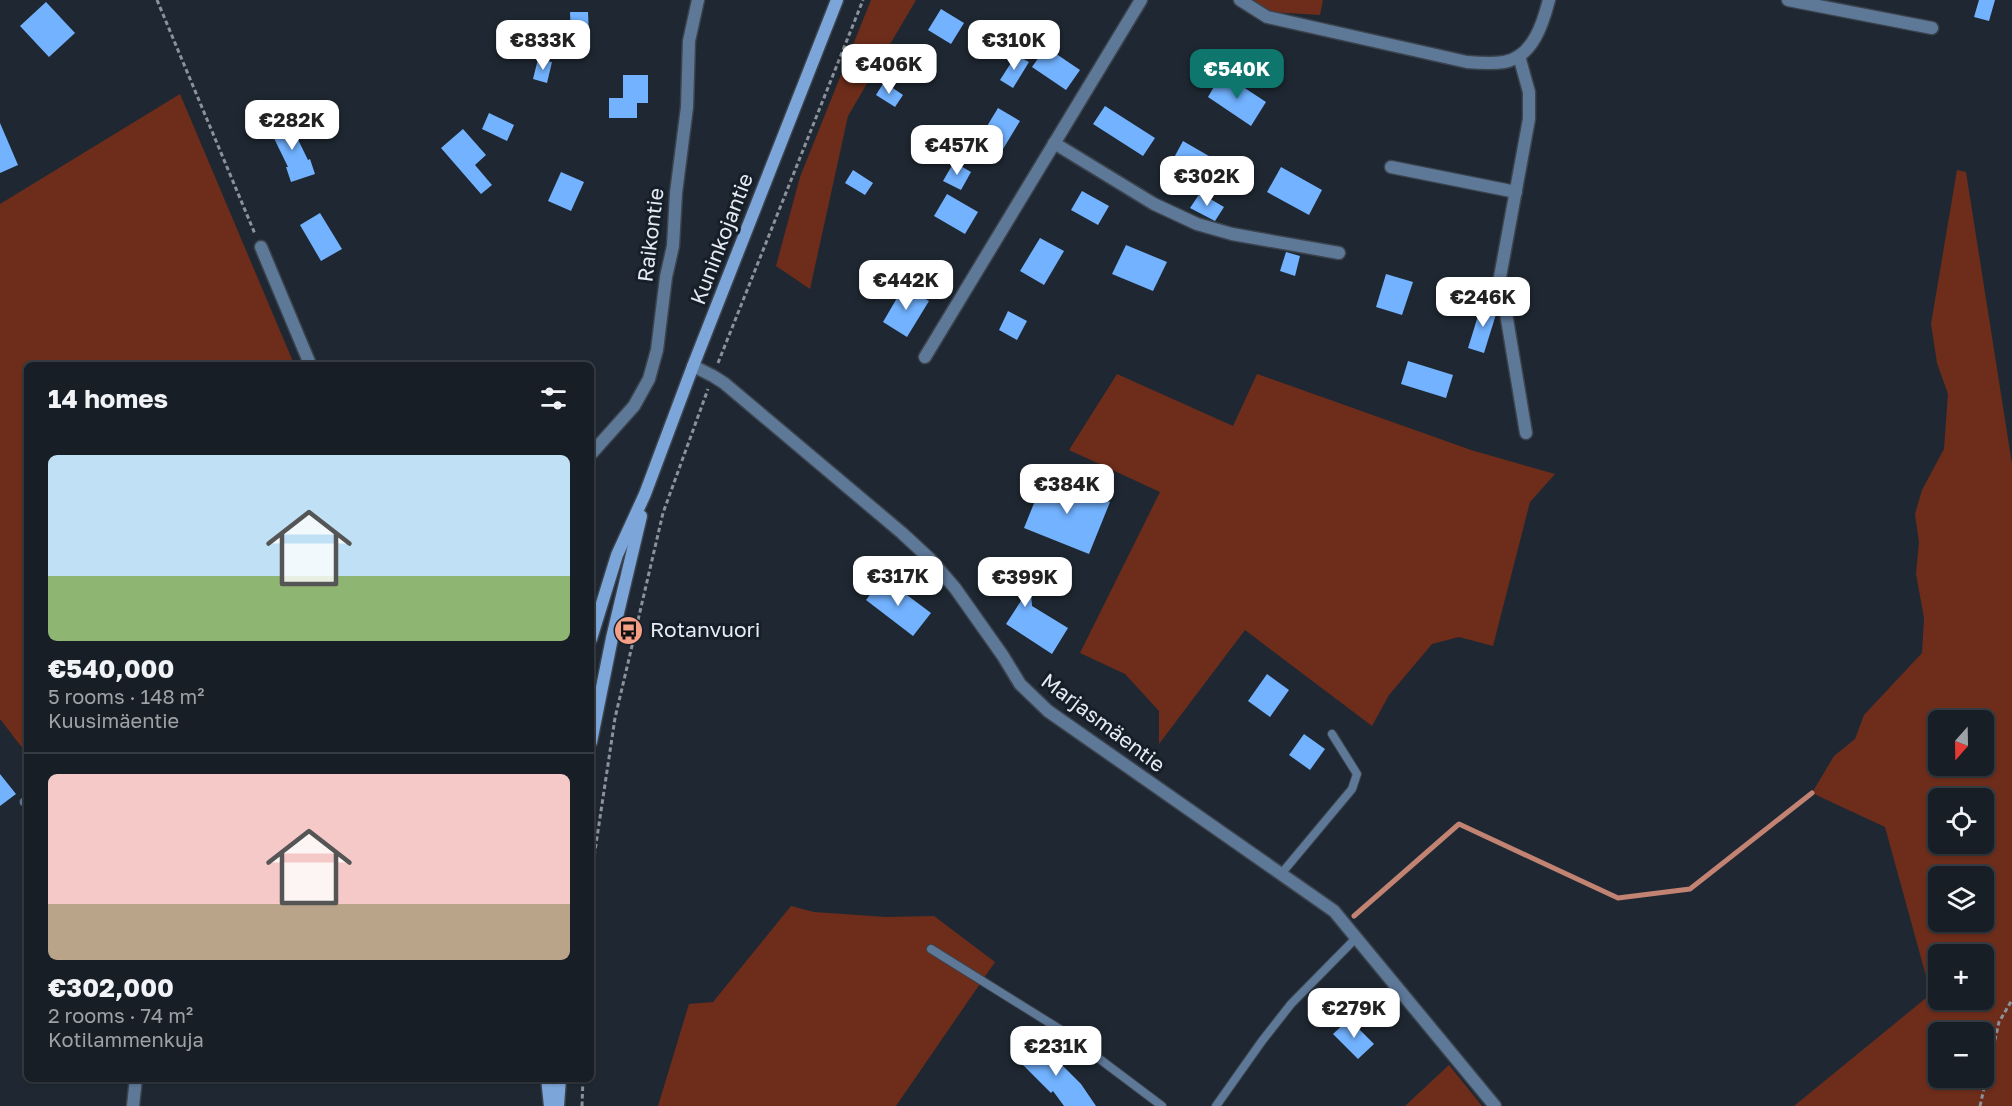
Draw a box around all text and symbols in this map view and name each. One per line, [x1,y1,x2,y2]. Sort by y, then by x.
pin: €833K [501,20,585,71]
pin: €310K [972,20,1056,71]
text: €833K [510,27,576,51]
text: €310K [982,27,1046,51]
pin: €406K [847,44,931,95]
pin: €540K [1195,49,1279,100]
text: €406K [856,51,922,75]
text: €540K [1204,56,1270,80]
pin: €282K [250,100,334,151]
text: €282K [259,107,325,131]
pin: €457K [915,125,999,176]
text: €457K [925,132,989,156]
pin: €302K [1165,156,1249,207]
text: €302K [1174,163,1240,187]
street label: Kuninkojantie [684,169,758,308]
street label: Raikontie [631,186,669,283]
pin: €442K [864,260,948,311]
text: €442K [873,267,939,291]
pin: €246K [1441,277,1525,328]
text: €246K [1450,284,1516,308]
icon: filters [537,382,570,415]
text: 14 homes [48,383,168,414]
pin: €384K [1025,464,1109,515]
text: €384K [1034,471,1100,495]
icon: home [255,494,363,602]
pin: €317K [856,556,940,607]
pin: €399K [983,557,1067,608]
text: €317K [867,563,929,587]
text: €399K [992,564,1058,588]
bus stop icon: Rotanvuori [613,614,645,646]
place label: Rotanvuori [650,616,760,642]
text: €540,000 [48,653,174,684]
street label: Marjasmäentie [1037,667,1171,777]
text: 5 rooms · 148 m² [48,684,205,708]
text: Kuusimäentie [48,708,179,732]
north arrow [1928,710,1994,776]
map controls [1928,710,1994,1088]
button: locate [1928,788,1994,854]
icon: home [255,813,363,921]
button: layers [1928,866,1994,932]
button: + [1928,944,1994,1010]
text: €302,000 [48,972,174,1003]
pin: €279K [1312,988,1396,1039]
text: €279K [1322,995,1386,1019]
text: 2 rooms · 74 m² [48,1003,193,1027]
button: − [1928,1022,1994,1088]
pin: €231K [1014,1026,1098,1077]
text: Kotilammenkuja [48,1027,204,1051]
text: €231K [1024,1033,1088,1057]

